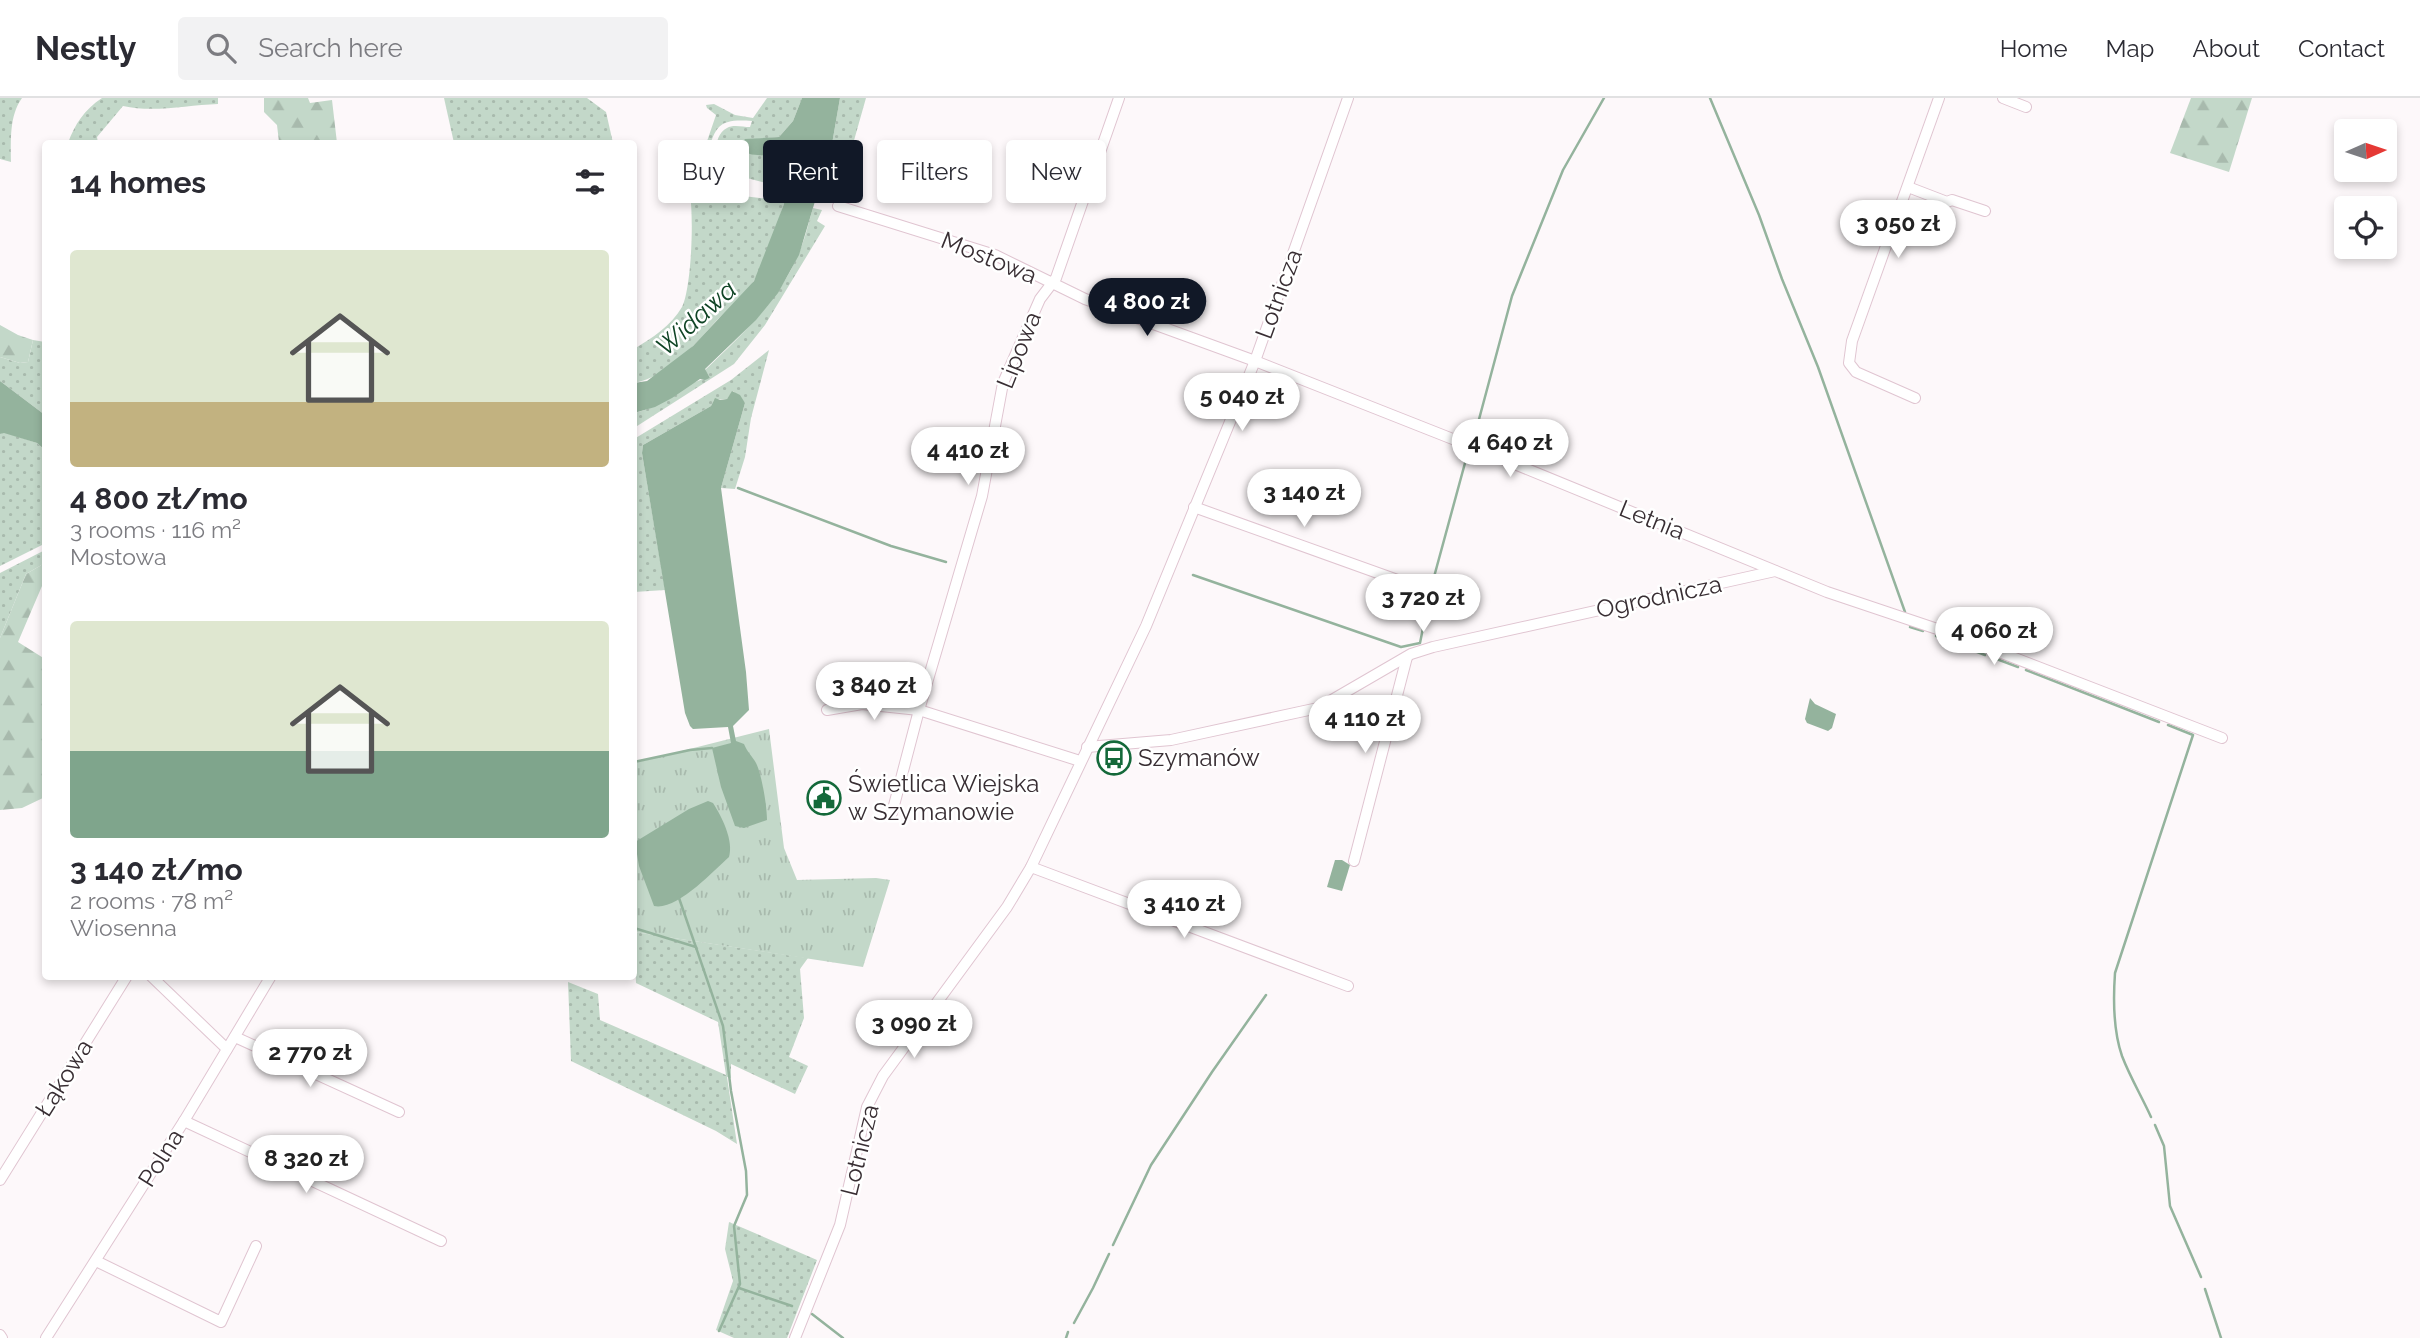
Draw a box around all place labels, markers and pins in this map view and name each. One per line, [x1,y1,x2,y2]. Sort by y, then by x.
pin: 3 050 zł [1826,200,1970,260]
pin: 4 800 zł [1075,278,1219,338]
pin: 5 040 zł [1170,374,1314,433]
pin: 4 640 zł [1438,420,1582,479]
pin: 4 410 zł [896,428,1040,487]
pin: 3 140 zł [1232,470,1376,529]
pin: 3 720 zł [1351,574,1495,634]
pin: 4 060 zł [1922,608,2066,667]
pin: 3 840 zł [802,662,946,722]
pin: 4 110 zł [1293,696,1437,755]
bus stop icon: Szymanów [1095,739,1133,777]
place label: Szymanów [1138,743,1260,772]
place label: Świetlica Wiejska w Szymanowie [848,769,1039,826]
public building icon: Świetlica Wiejska w Szymanowie [805,779,843,817]
pin: 3 410 zł [1112,880,1256,940]
pin: 3 090 zł [842,1000,986,1060]
pin: 2 770 zł [238,1030,382,1089]
pin: 8 320 zł [234,1136,378,1195]

